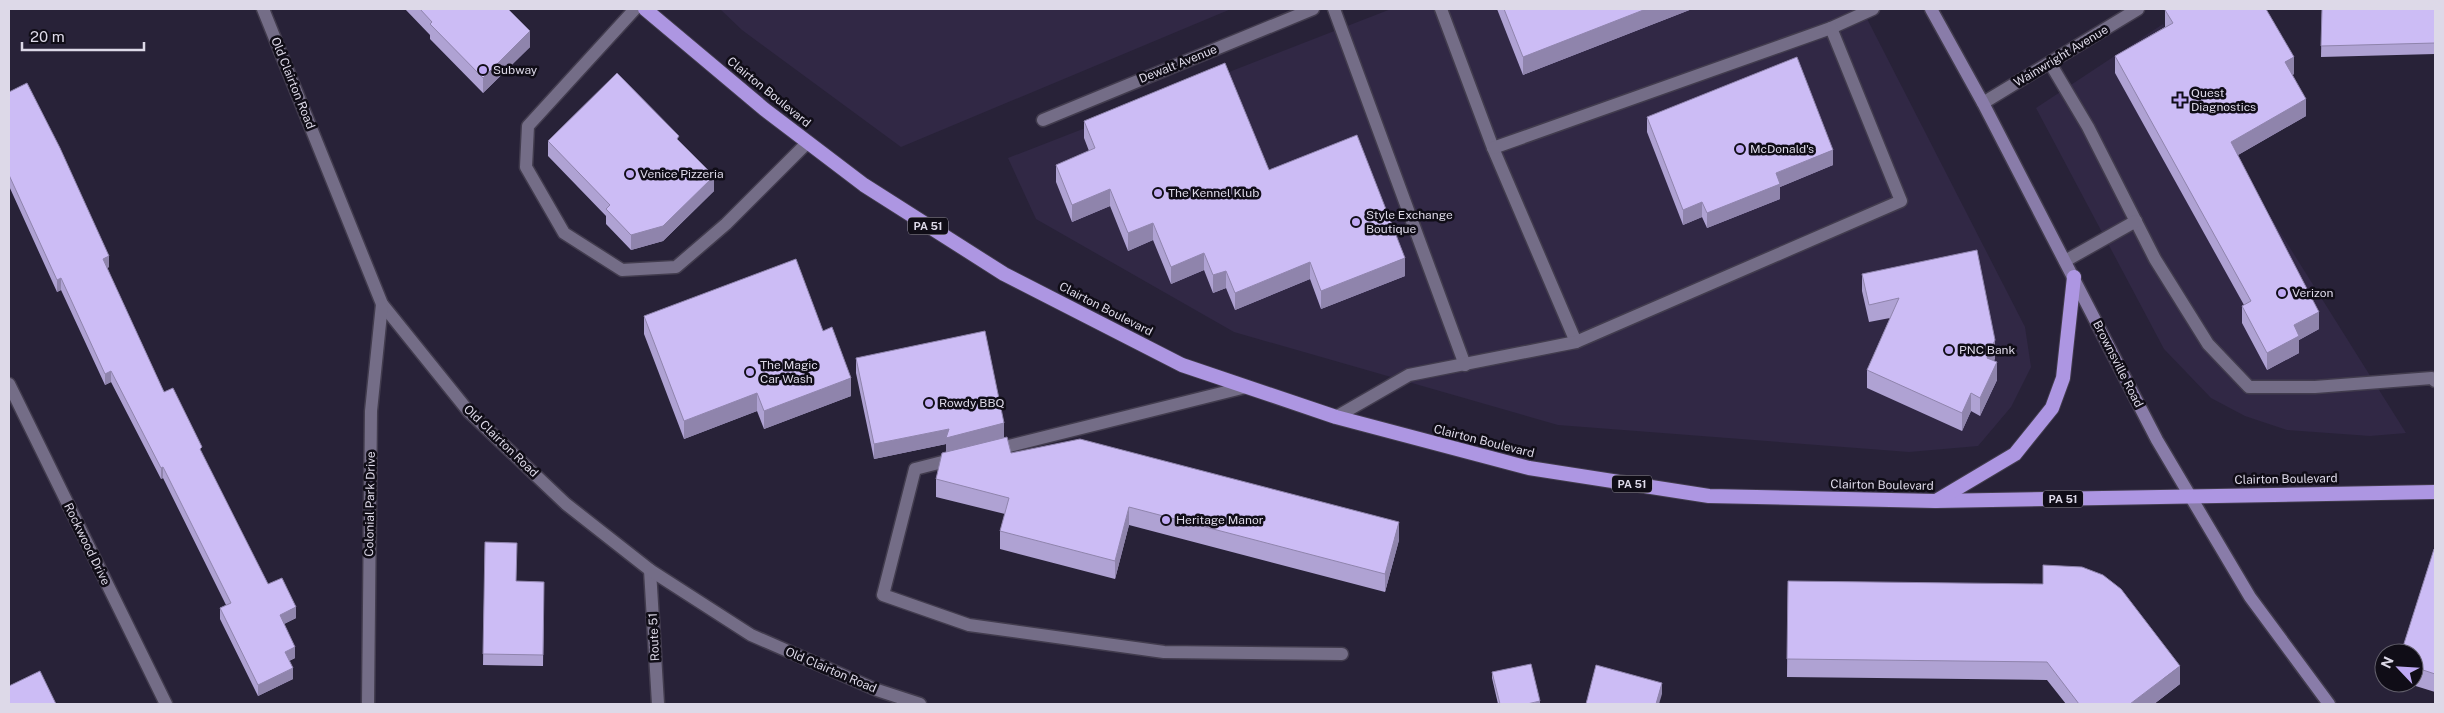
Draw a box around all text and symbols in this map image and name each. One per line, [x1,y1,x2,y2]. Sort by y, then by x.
scale bar [22,20,145,52]
street label: Wainwright Avenue [2011,22,2111,90]
text: 20 m [30,28,65,45]
street label: Old Clairton Road [268,35,318,131]
street label: Dewalt Avenue [1137,42,1219,86]
street label: Clairton Boulevard [724,54,814,130]
place label: Subway [493,63,538,77]
marker: Subway [477,64,489,76]
place label: Quest Diagnostics [2191,86,2256,114]
marker: Quest Diagnostics [2173,93,2187,107]
place label: McDonald's [1750,142,1814,156]
marker: McDonald's [1734,143,1746,155]
place label: Venice Pizzeria [640,167,724,181]
marker: Venice Pizzeria [624,168,636,180]
place label: The Kennel Klub [1168,186,1259,200]
marker: The Kennel Klub [1152,187,1164,199]
place label: Style Exchange Boutique [1366,208,1453,236]
marker: Style Exchange Boutique [1350,216,1362,228]
road number: PA 51 [908,218,948,235]
street label: Clairton Boulevard [1057,279,1155,339]
place label: Verizon [2292,286,2333,300]
marker: Verizon [2276,287,2288,299]
street label: Brownsville Road [2090,318,2146,410]
place label: PNC Bank [1959,343,2015,357]
marker: PNC Bank [1943,344,1955,356]
place label: The Magic Car Wash [760,358,818,386]
marker: The Magic Car Wash [744,366,756,378]
place label: Rowdy BBQ [939,396,1004,410]
marker: Rowdy BBQ [923,397,935,409]
street label: Old Clairton Road [461,402,541,480]
street label: Clairton Boulevard [1432,422,1536,460]
street label: Colonial Park Drive [362,451,378,557]
street label: Clairton Boulevard [2234,471,2338,487]
road number: PA 51 [1612,476,1652,492]
street label: Clairton Boulevard [1830,477,1934,493]
road number: PA 51 [2043,490,2083,508]
street label: Rockwood Drive [61,501,113,588]
place label: Heritage Manor [1176,513,1264,527]
marker: Heritage Manor [1160,514,1172,526]
street label: Route 51 [646,612,662,662]
north arrow [2374,643,2424,693]
street label: Old Clairton Road [783,644,879,696]
text: N [2378,654,2397,671]

